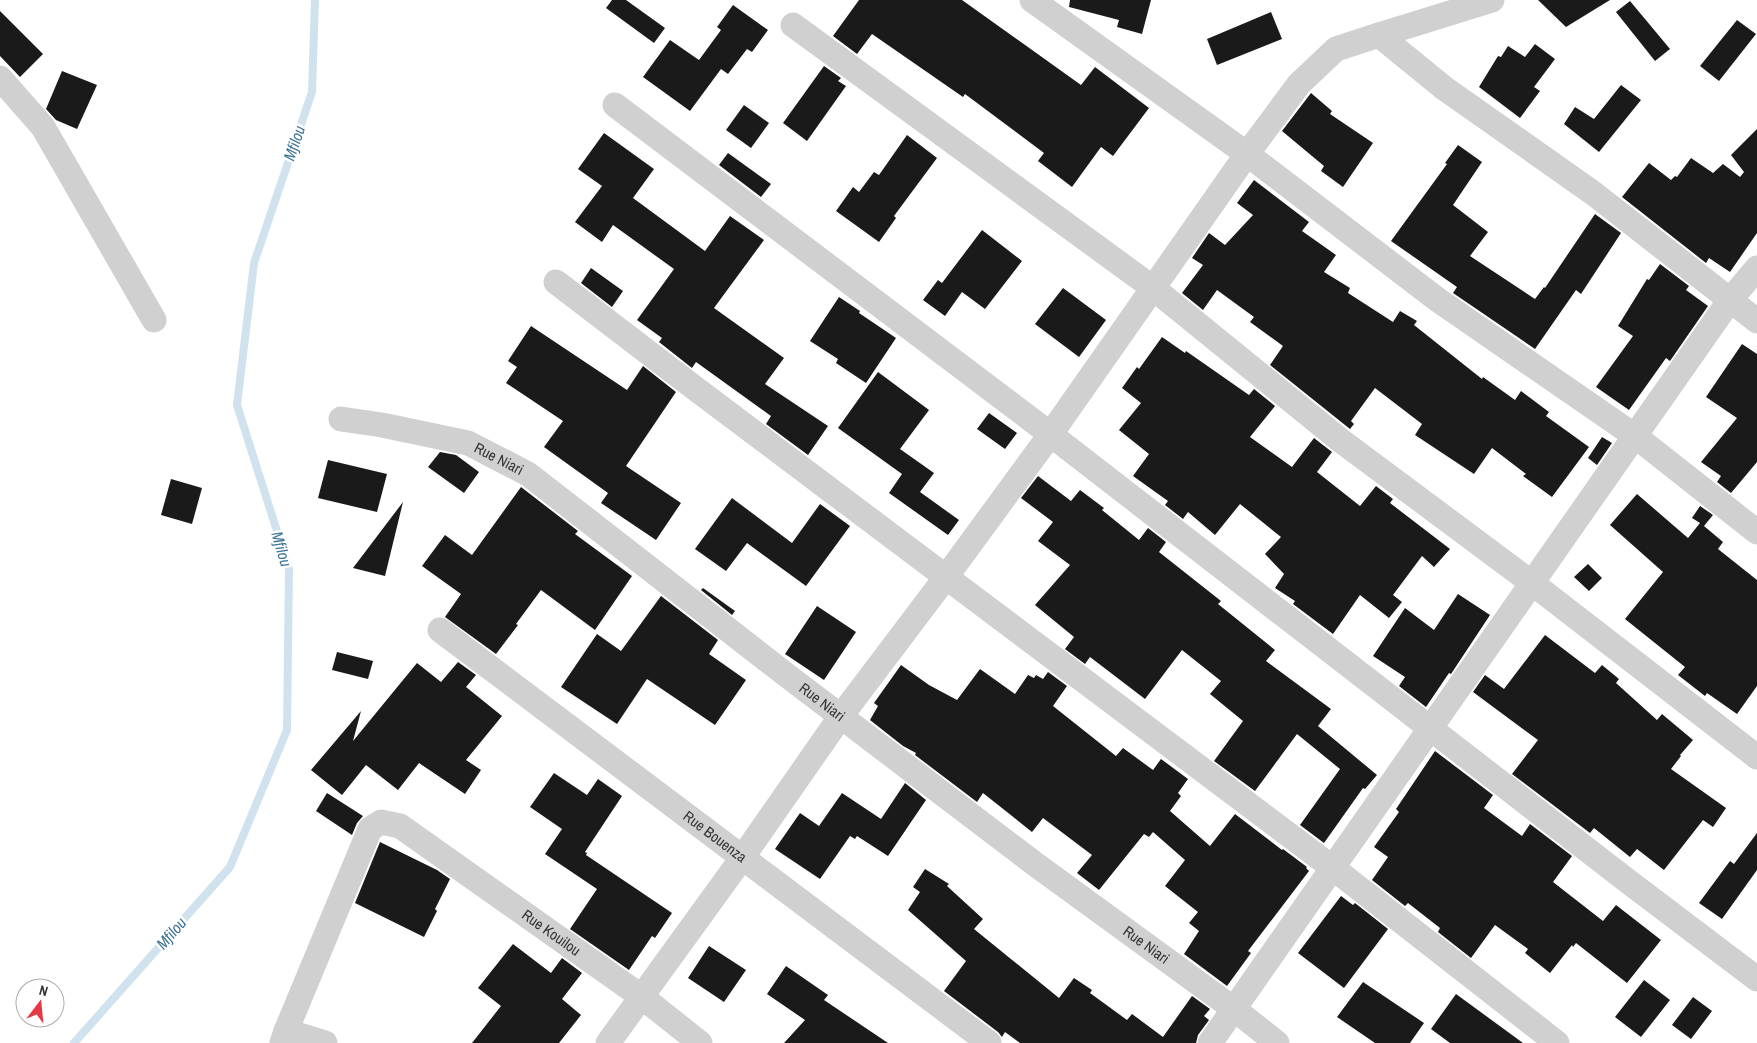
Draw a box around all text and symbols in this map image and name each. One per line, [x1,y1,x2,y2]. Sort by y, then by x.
water label: Mfilou [278,123,310,163]
street label: Rue Niari [471,437,527,480]
water label: Mfilou [267,529,297,569]
street label: Rue Niari [795,677,850,726]
street label: Rue Bouenza [679,806,751,867]
street label: Rue Kouilou [518,904,585,961]
water label: Mfilou [151,912,191,954]
street label: Rue Niari [1119,921,1174,969]
north arrow [15,978,65,1028]
text: N [37,981,50,1000]

